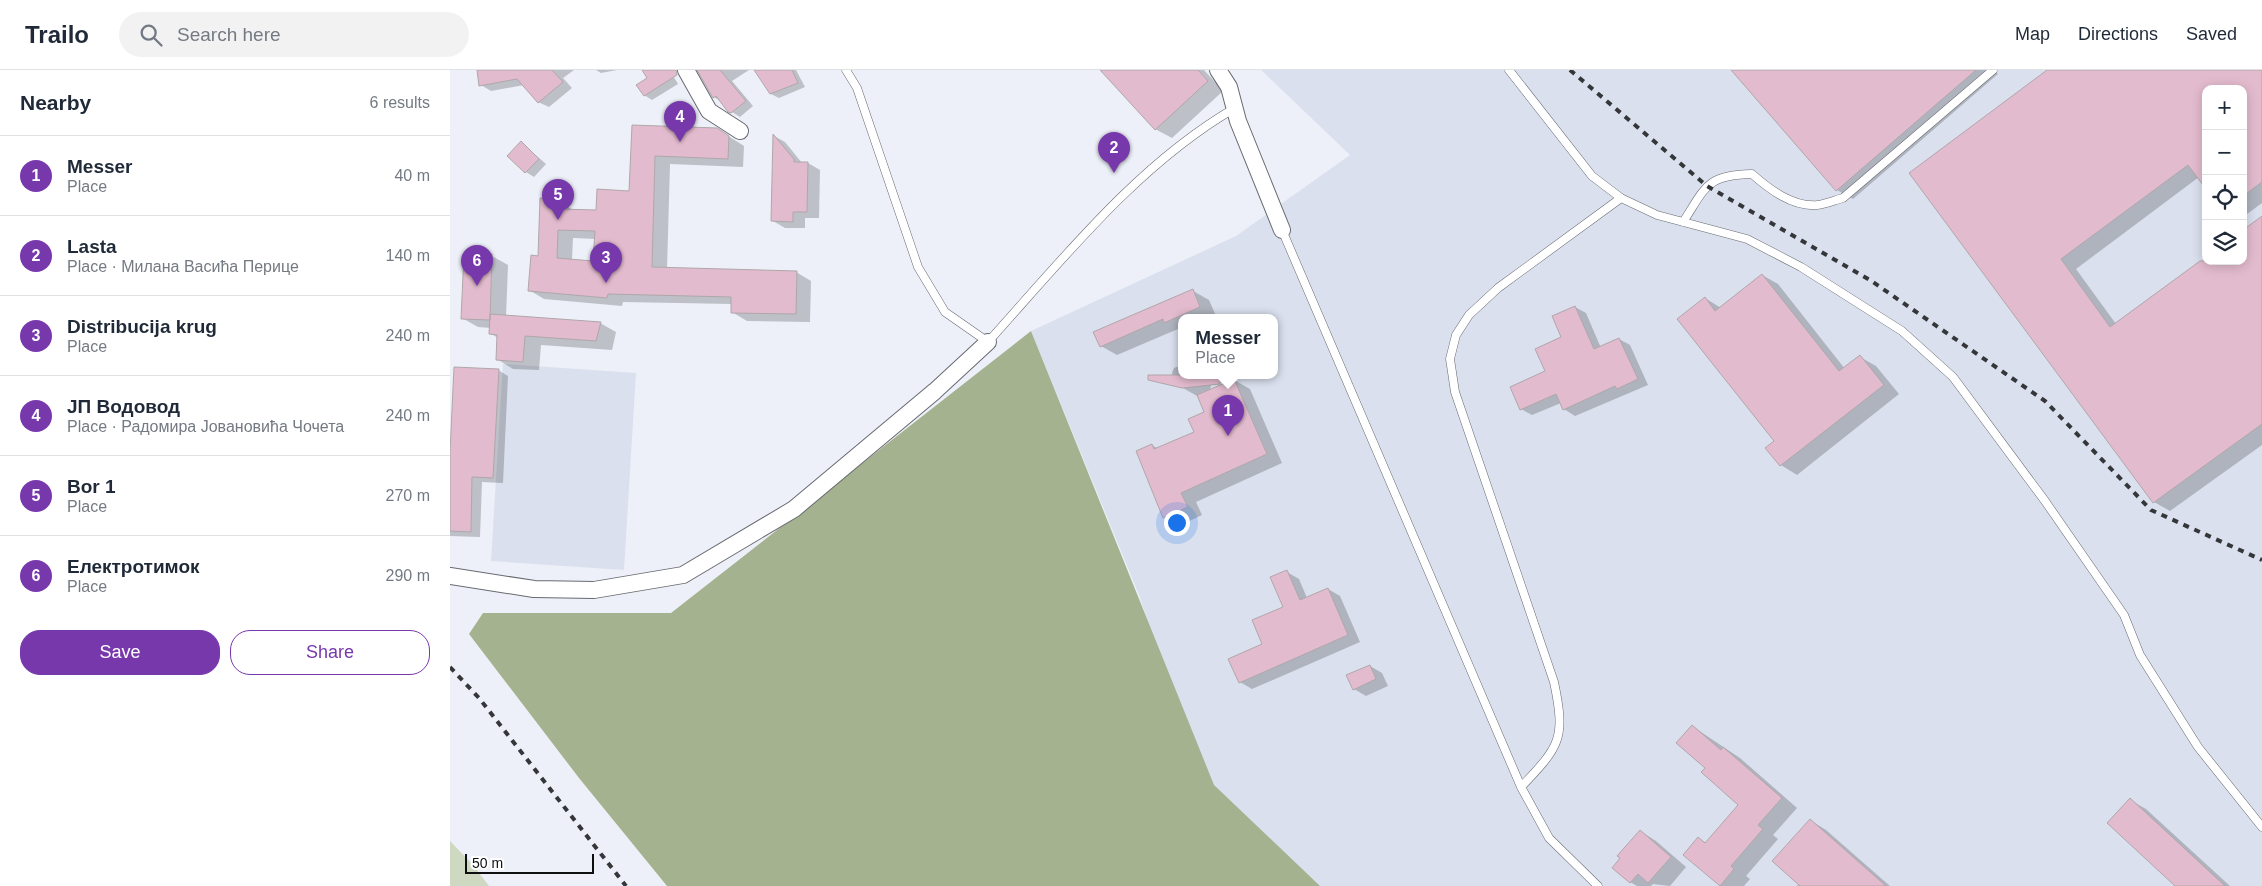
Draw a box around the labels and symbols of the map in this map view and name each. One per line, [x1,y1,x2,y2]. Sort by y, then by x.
pin: 4 [664,101,696,142]
pin: 2 [1098,132,1130,173]
pin: 5 [542,179,574,220]
pin: 3 [590,242,622,283]
pin: 6 [461,245,493,286]
pin: 1 [1212,395,1244,436]
your location [1164,510,1190,536]
scale bar [465,851,594,874]

